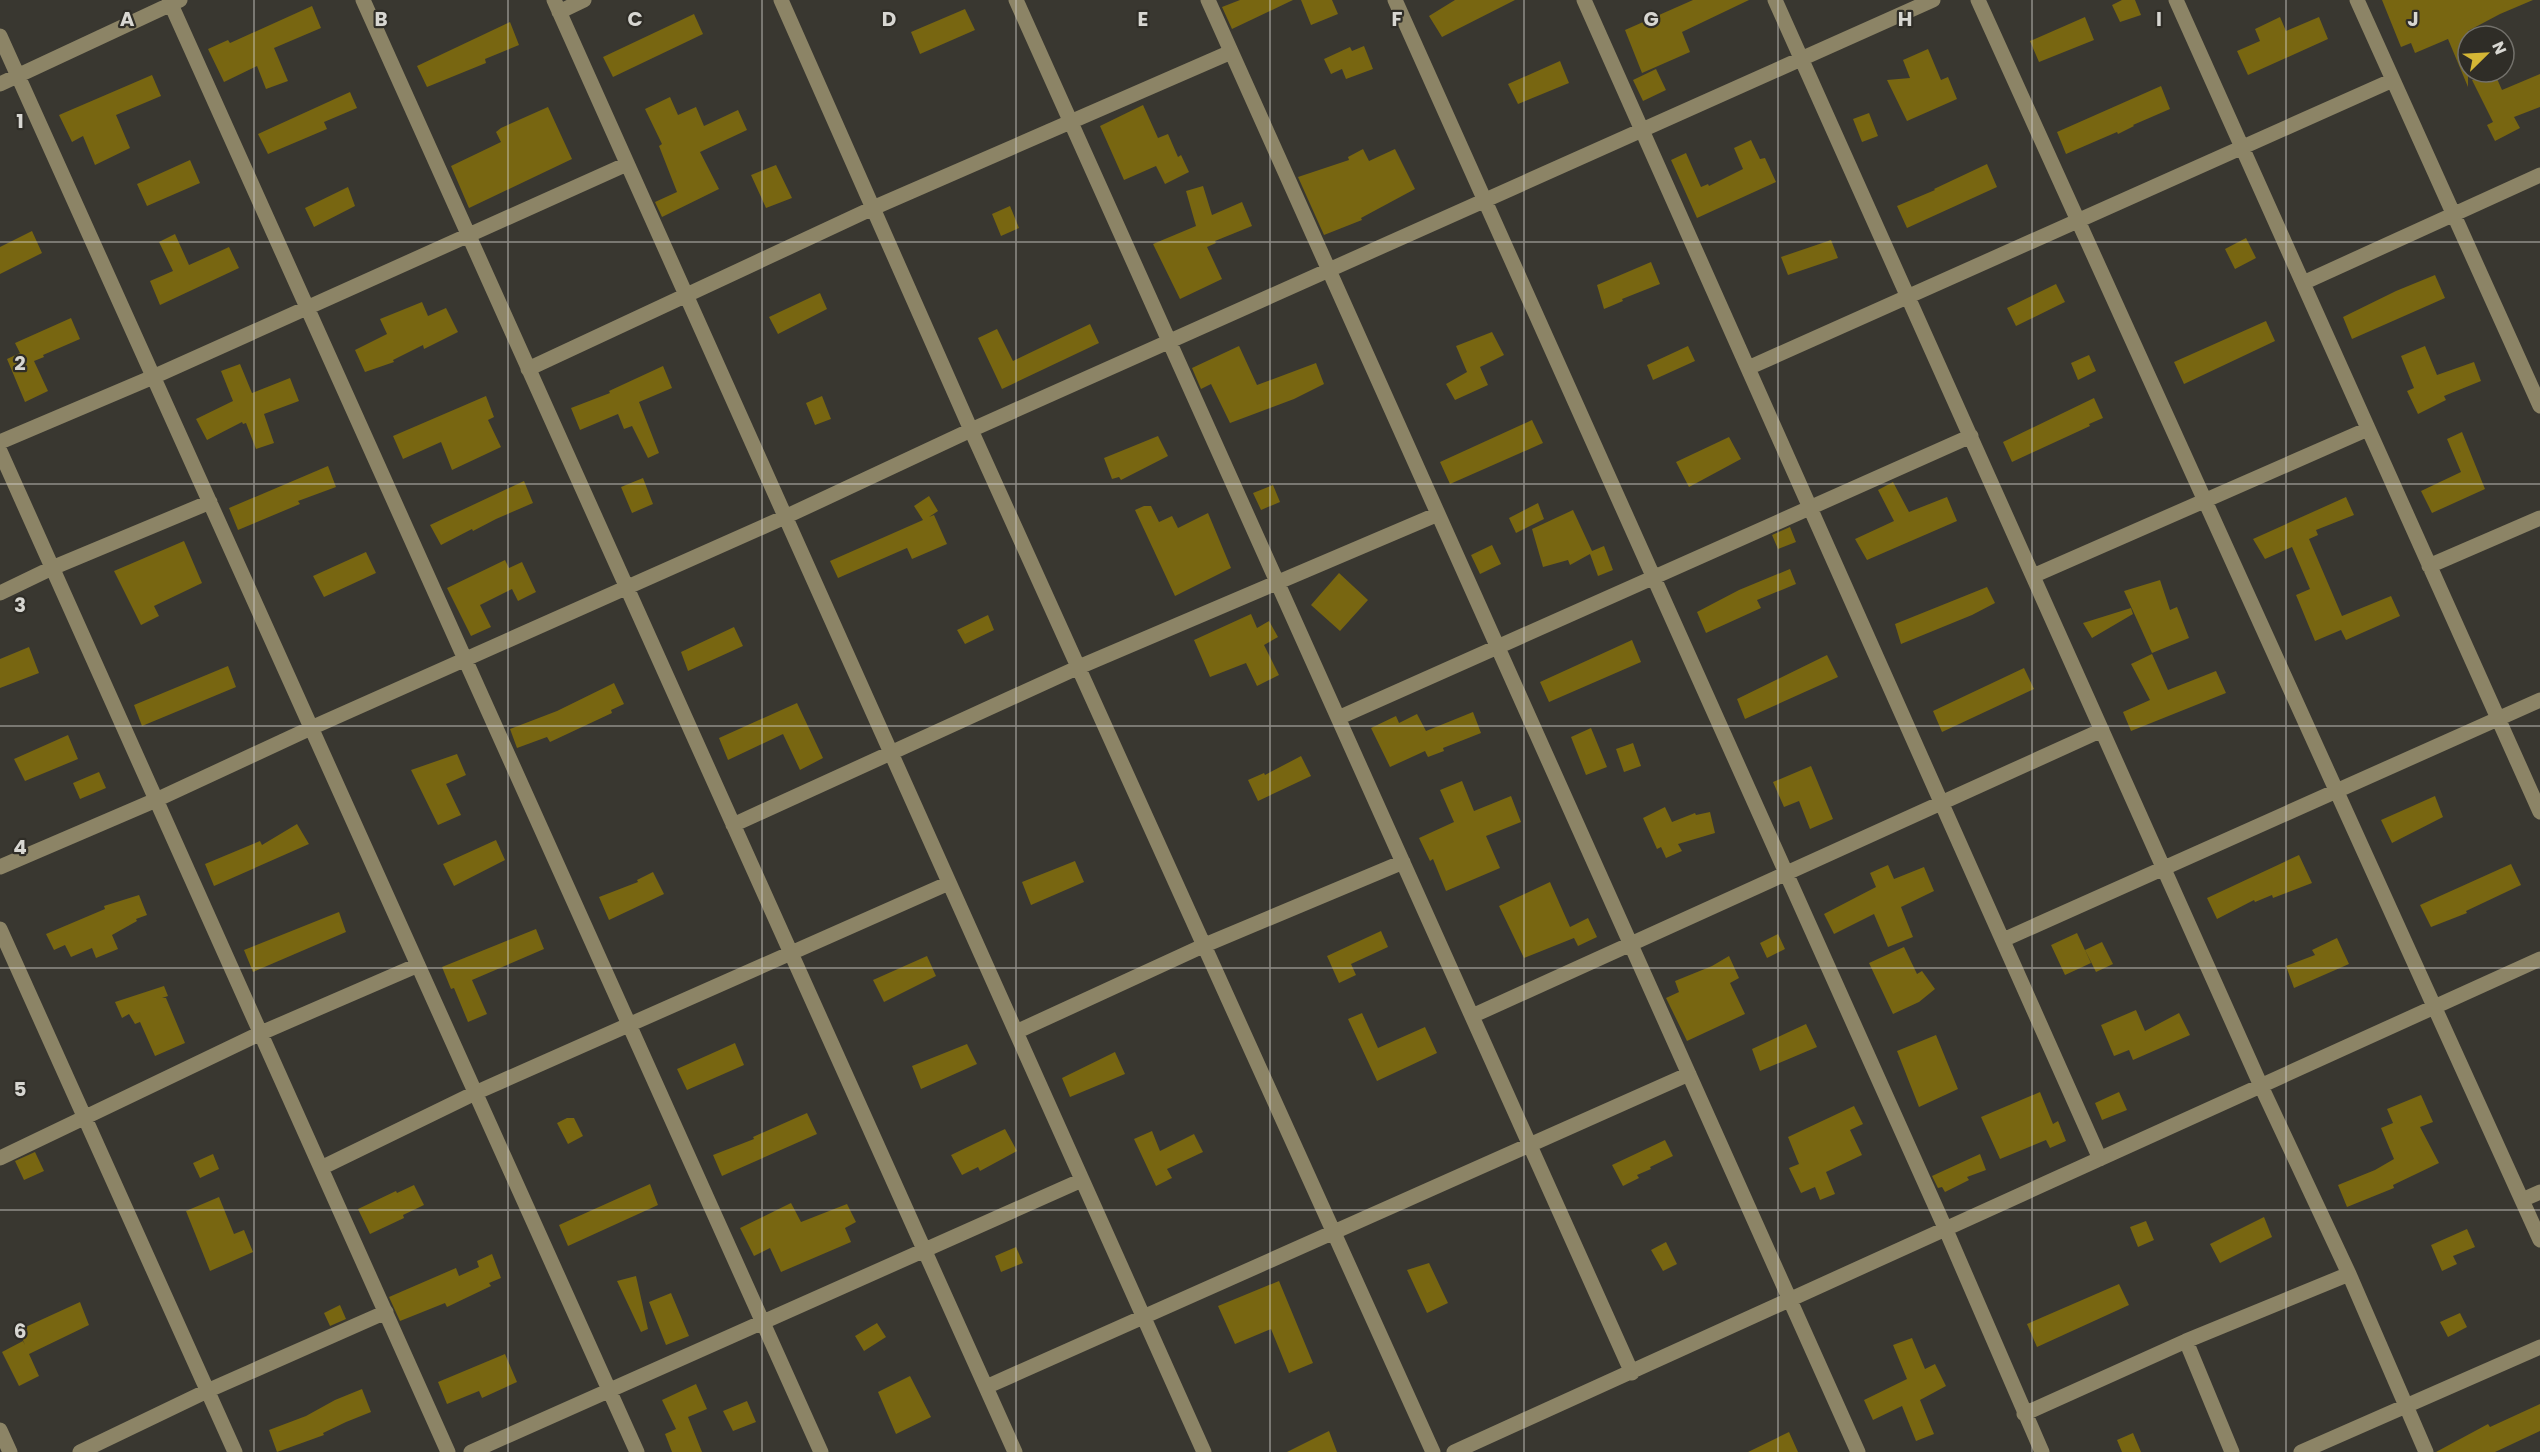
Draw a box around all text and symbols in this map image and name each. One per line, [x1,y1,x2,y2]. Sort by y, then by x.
text: A [120,5,135,33]
text: B [374,5,388,33]
text: C [627,5,643,33]
text: D [882,5,896,33]
text: E [1138,5,1148,33]
text: F [1392,5,1403,33]
text: G [1643,5,1659,33]
text: H [1898,5,1912,33]
text: I [2156,5,2162,33]
text: J [2407,5,2419,33]
north arrow [2456,24,2516,84]
text: N [2486,38,2512,58]
text: 1 [16,107,24,135]
text: 2 [14,349,26,377]
text: 3 [14,591,26,619]
text: 4 [13,833,27,861]
text: 5 [14,1075,27,1103]
text: 6 [14,1317,26,1345]

